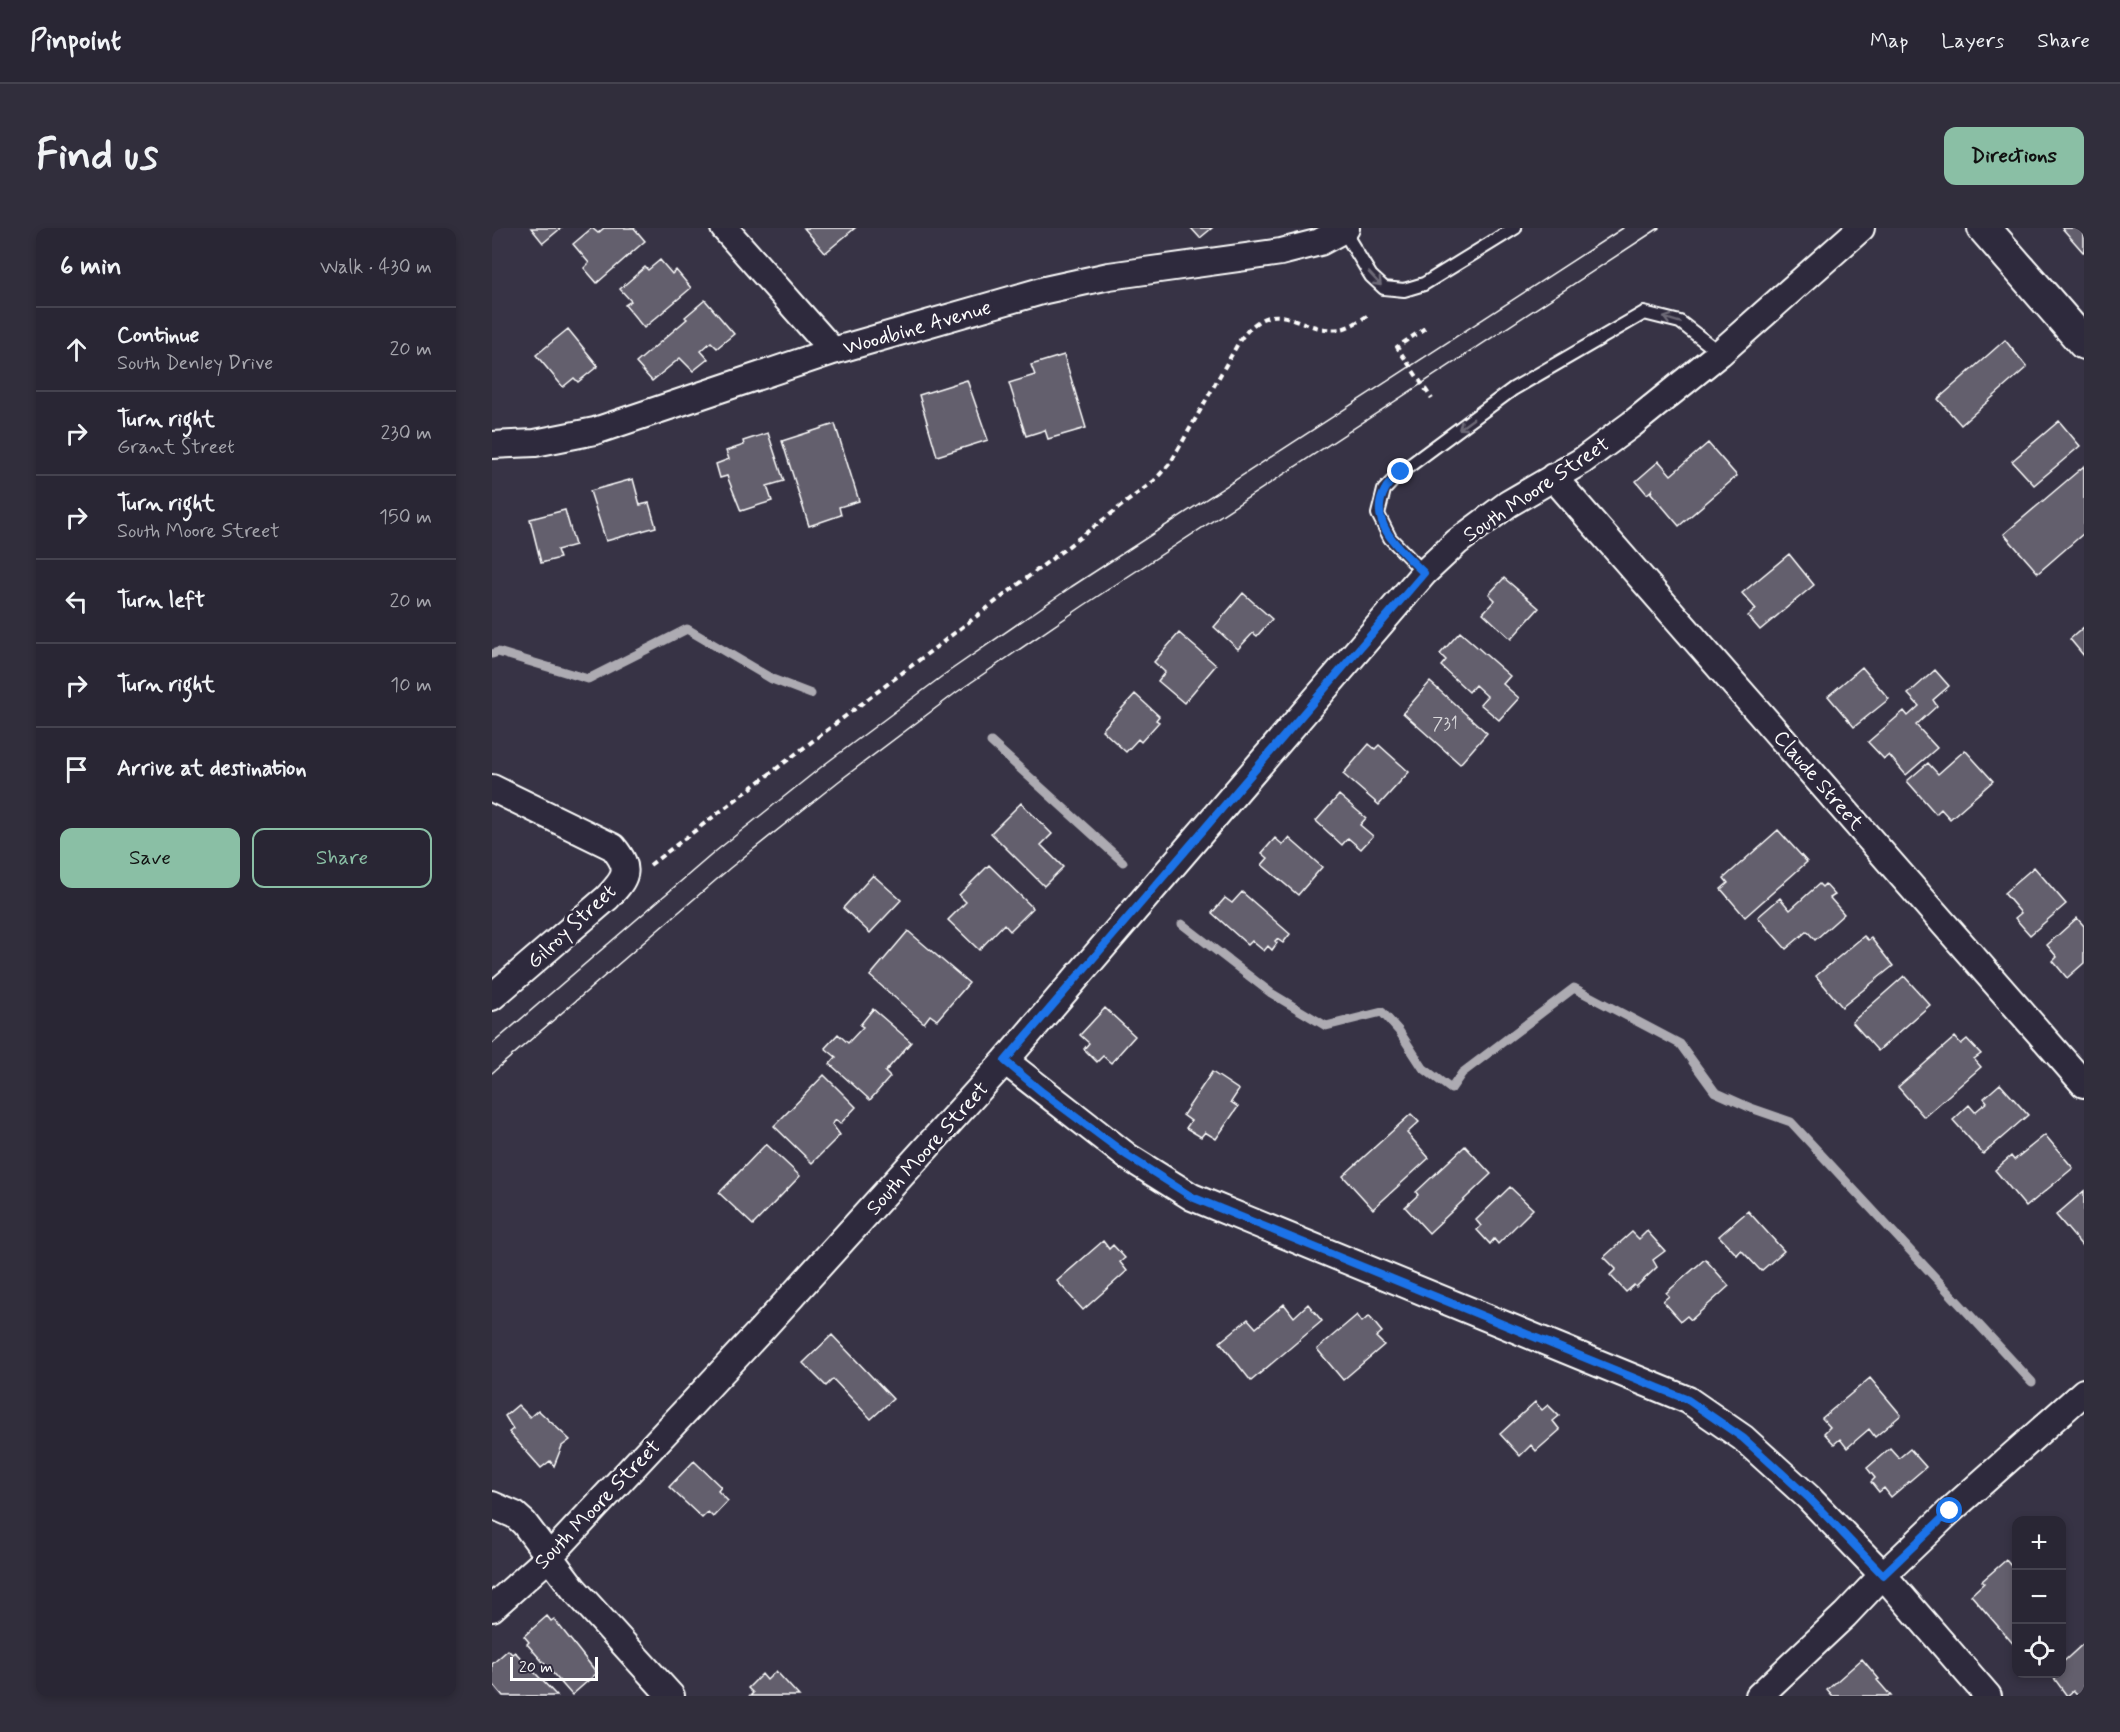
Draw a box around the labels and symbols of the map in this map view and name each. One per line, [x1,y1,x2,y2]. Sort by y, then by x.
one-way arrow [1368,271,1382,286]
street label: Woodbine Avenue [840,293,994,362]
one-way arrow [1663,314,1682,325]
one-way arrow [1458,417,1474,430]
street label: South Moore Street [1458,430,1615,549]
route end [1387,458,1413,484]
house number: 731 [1432,712,1458,736]
street label: Claude Street [1767,724,1870,837]
street label: Gilroy Street [521,878,622,975]
street label: South Moore Street [860,1076,995,1222]
street label: South Moore Street [528,1433,667,1576]
route start [1936,1497,1962,1523]
scale bar [510,1654,598,1682]

